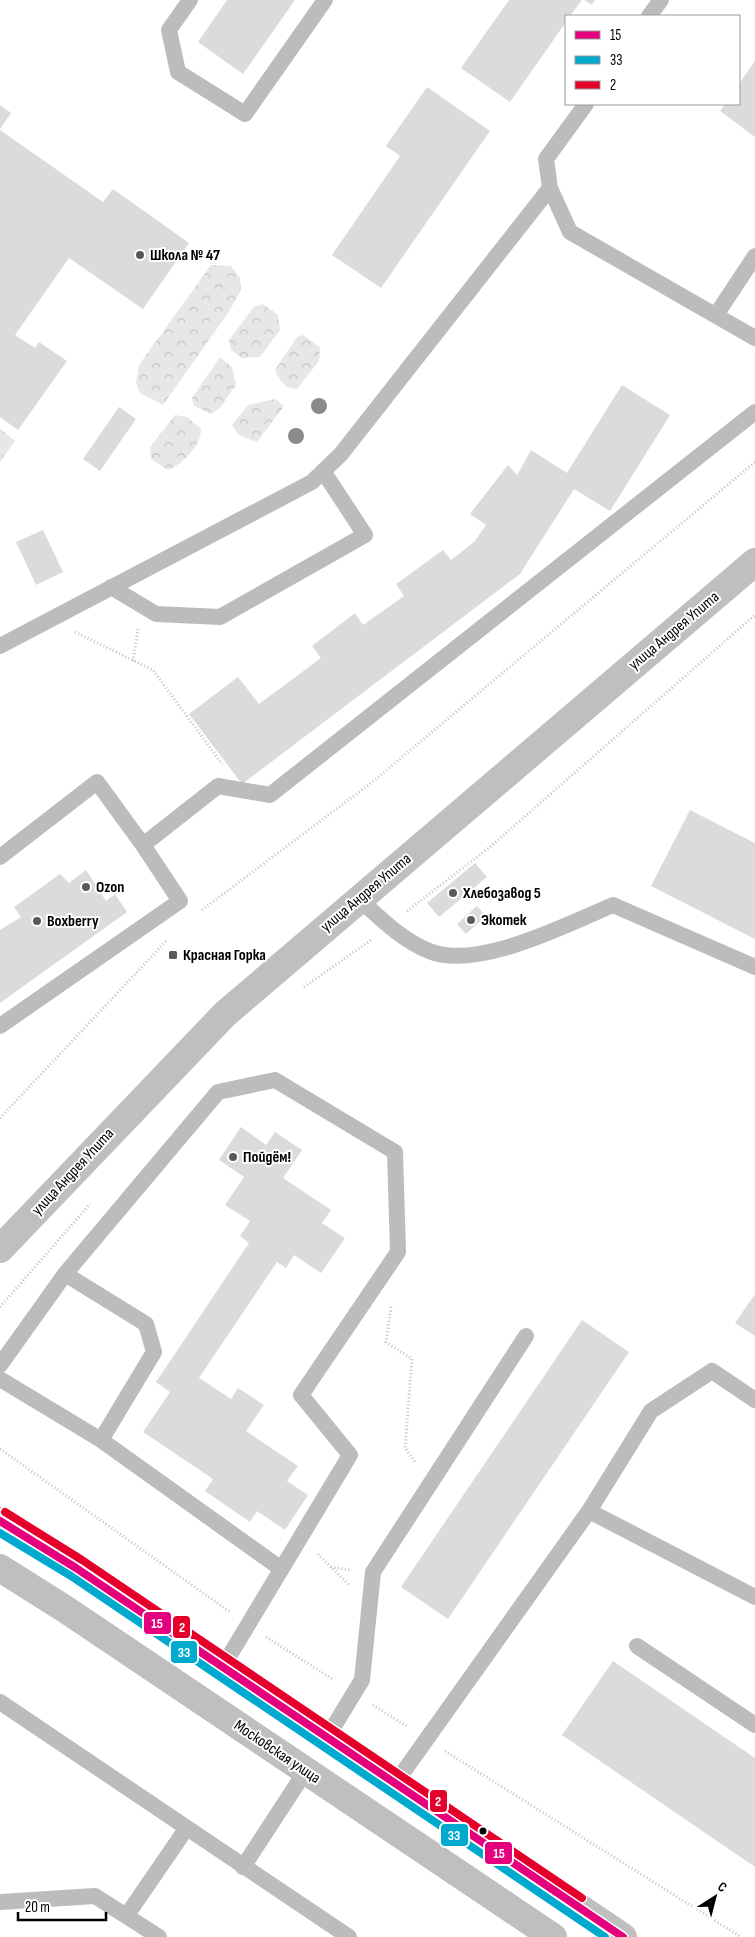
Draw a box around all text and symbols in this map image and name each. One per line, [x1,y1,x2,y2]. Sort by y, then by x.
legend [565,15,740,105]
text: 15 [610,26,621,45]
text: 33 [610,51,623,70]
text: 2 [610,76,616,95]
place label: Школа № 47 [150,246,220,265]
marker: Школа № 47 [134,249,146,261]
street label: улица Андрея Упита [625,588,723,674]
street label: улица Андрея Упита [317,850,415,936]
place label: Ozon [96,878,124,897]
marker: Ozon [80,881,92,893]
place label: Хлебозавод 5 [462,884,541,903]
marker: Хлебозавод 5 [447,887,459,899]
place label: Экотек [481,911,527,930]
place label: Boxberry [47,912,99,931]
marker: Экотек [465,914,477,926]
marker: Boxberry [31,915,43,927]
place label: Красная Горка [183,946,266,965]
marker: Красная Горка [167,949,179,961]
street label: улица Андрея Упита [28,1125,118,1219]
place label: Пойдём! [243,1148,291,1167]
marker: Пойдём! [227,1151,239,1163]
line badge: 15 [143,1611,172,1635]
text: 15 [151,1615,163,1632]
line badge: 2 [172,1615,191,1639]
text: 2 [179,1619,185,1636]
line badge: 33 [170,1640,198,1664]
text: 33 [178,1644,190,1661]
street label: Московская улица [230,1716,324,1788]
line badge: 2 [429,1789,448,1813]
text: 2 [435,1793,441,1810]
line badge: 33 [440,1823,469,1847]
unlabelled marker [478,1826,488,1836]
text: 33 [448,1827,460,1844]
line badge: 15 [484,1841,513,1865]
text: 15 [493,1845,505,1862]
north arrow [690,1872,740,1922]
text: С [714,1878,730,1896]
scale bar [18,1890,105,1922]
text: 20 m [25,1898,50,1917]

